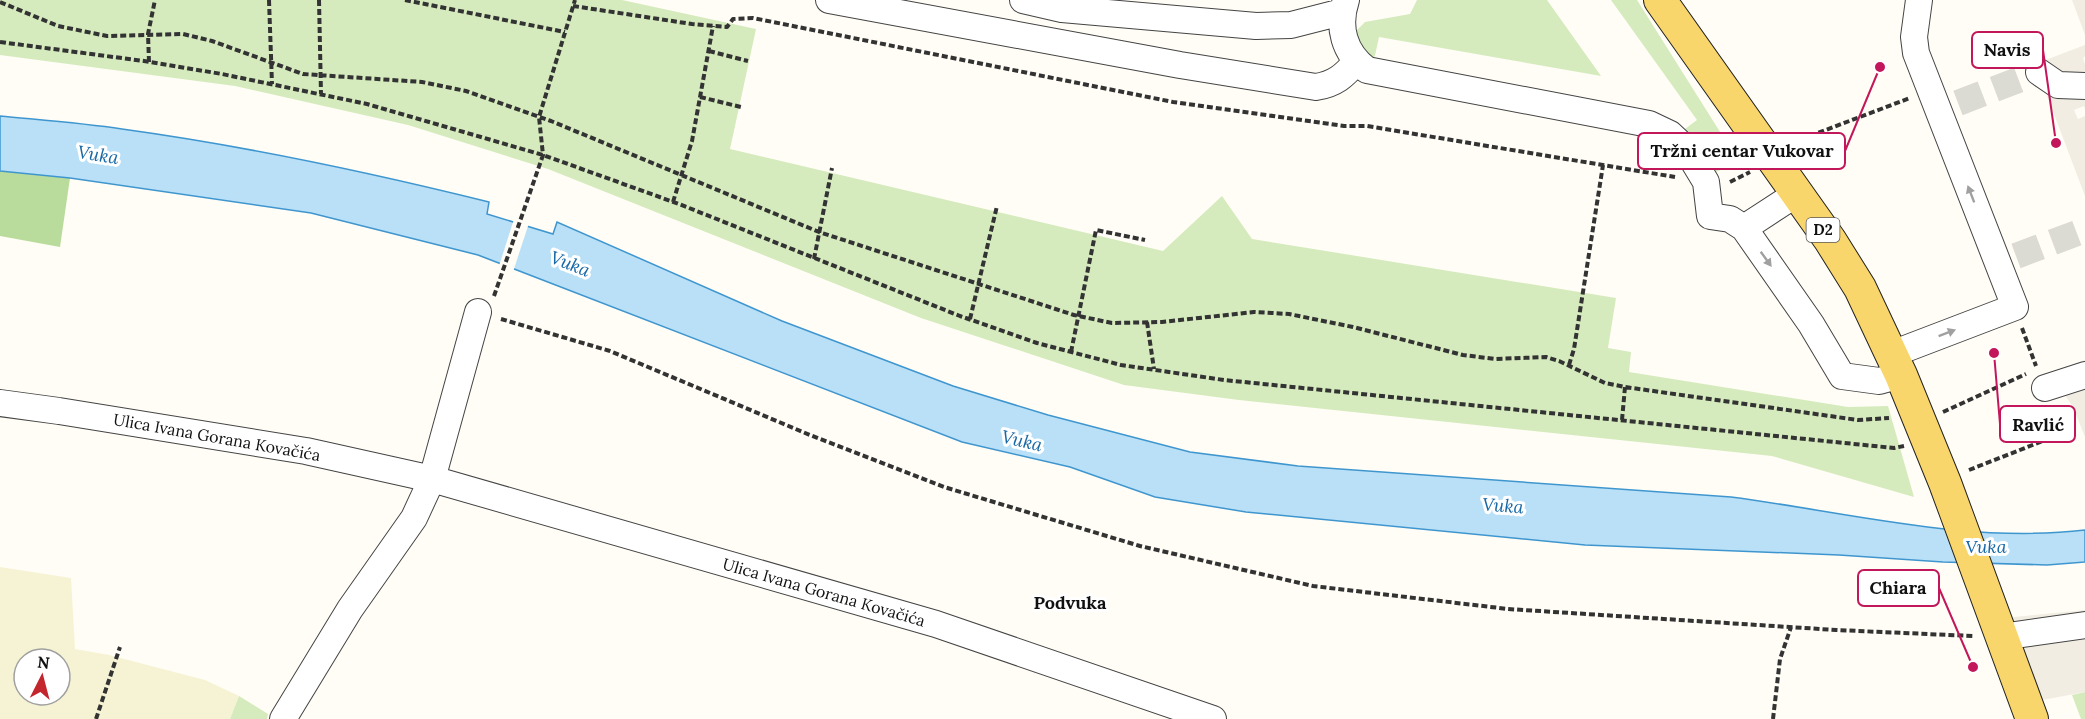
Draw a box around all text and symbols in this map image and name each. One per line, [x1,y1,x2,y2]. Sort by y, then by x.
callout: Navis [1972,32,2043,68]
text: Navis [1984,38,2031,61]
callout: Tržni centar Vukovar [1638,133,1845,169]
text: Tržni centar Vukovar [1650,139,1834,162]
water label: Vuka [76,140,120,169]
one-way arrow [1966,184,1976,202]
road number: D2 [1806,218,1840,242]
water label: Vuka [547,245,594,282]
one-way arrow [1760,250,1772,266]
one-way arrow [1938,328,1956,338]
callout: Ravlić [2000,406,2075,442]
street label: Ulica Ivana Gorana Kovačića [112,409,322,465]
text: Ravlić [2012,413,2065,436]
water label: Vuka [999,425,1045,456]
water label: Vuka [1482,493,1524,518]
water label: Vuka [1965,535,2007,558]
street label: Ulica Ivana Gorana Kovačića [720,553,928,631]
callout: Chiara [1858,570,1939,606]
text: Chiara [1870,576,1927,599]
district label: Podvuka [1034,591,1107,614]
north arrow [12,647,72,707]
text: N [36,651,51,673]

